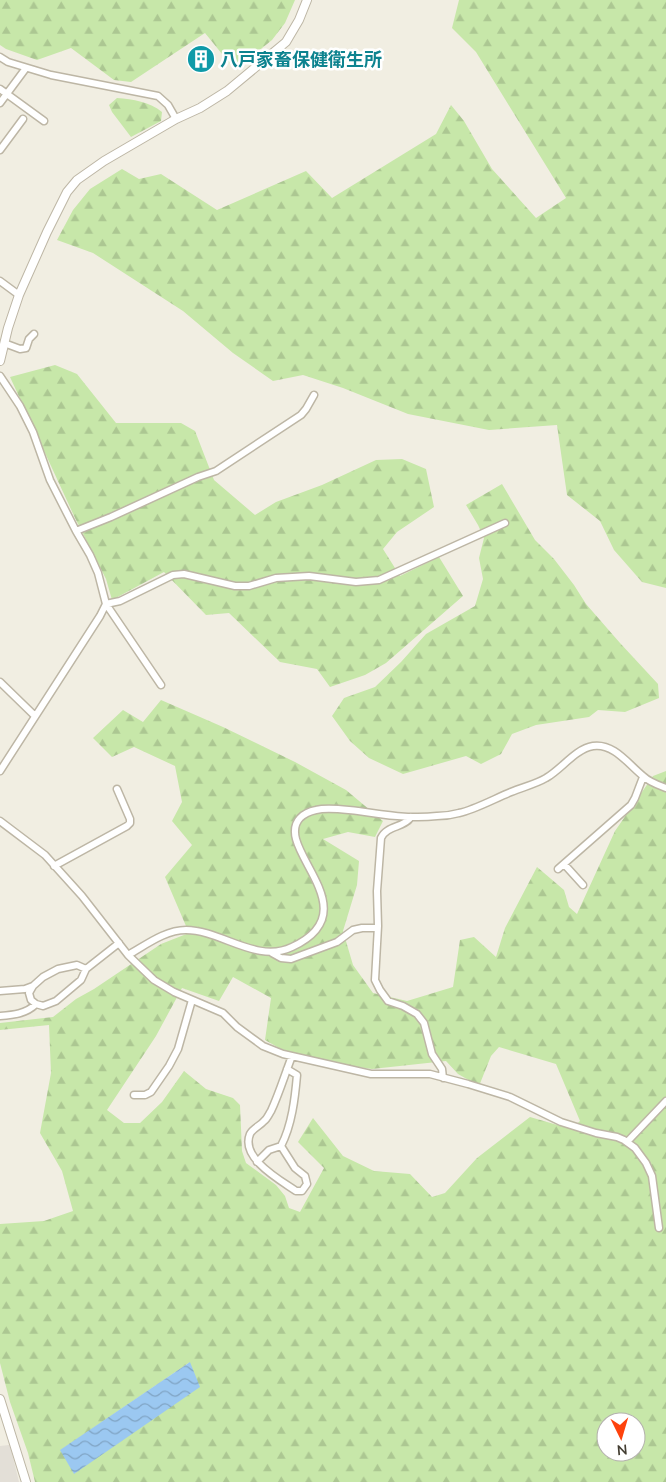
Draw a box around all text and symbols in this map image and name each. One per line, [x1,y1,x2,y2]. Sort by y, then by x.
building icon: 八戸家畜保健衛生所 [186,44,216,74]
place label: 八戸家畜保健衛生所 [220,48,382,71]
north arrow [596,1412,646,1462]
text: N [616,1441,628,1459]

